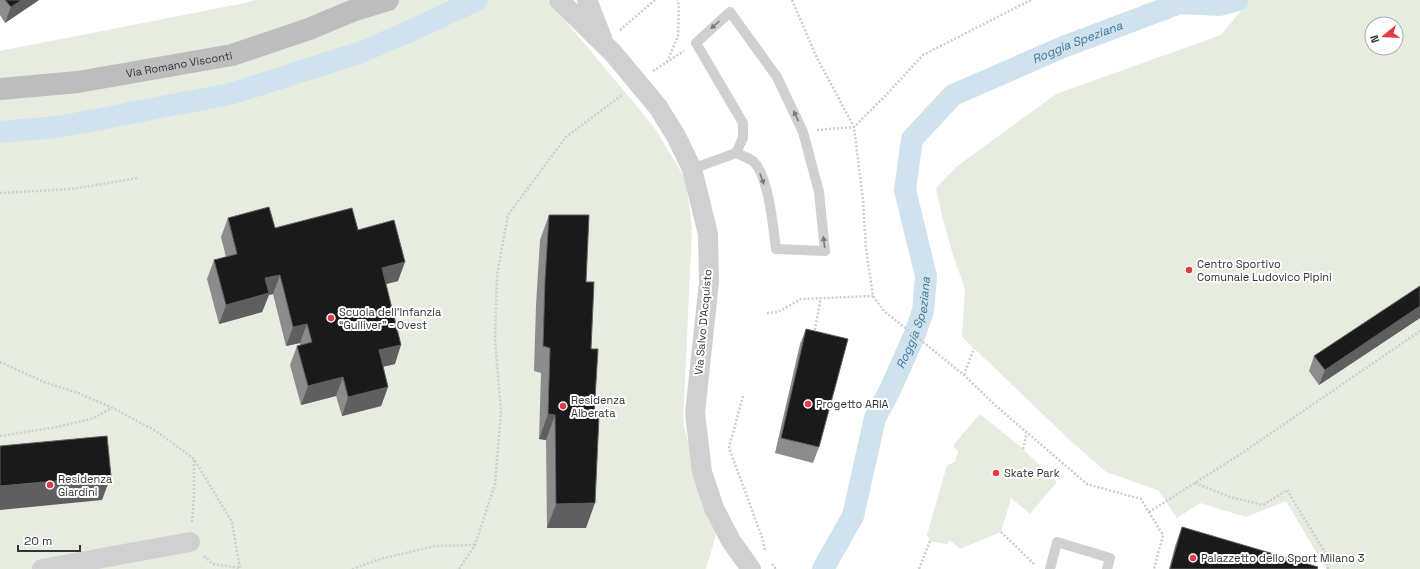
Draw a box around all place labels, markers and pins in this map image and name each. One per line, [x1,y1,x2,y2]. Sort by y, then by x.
place label: Centro Sportivo Comunale Ludovico Pipini [1197,257,1332,284]
marker: Centro Sportivo Comunale Ludovico Pipini [1184,265,1194,275]
place label: Scuola dell’Infanzia “Gulliver” - Ovest [339,305,442,332]
marker: Scuola dell’Infanzia “Gulliver” - Ovest [326,313,336,323]
place label: Residenza Alberata [571,393,626,420]
place label: Progetto ARIA [816,397,889,411]
marker: Progetto ARIA [803,399,813,409]
marker: Residenza Alberata [558,401,568,411]
place label: Skate Park [1004,466,1060,480]
marker: Skate Park [991,468,1001,478]
place label: Residenza Giardini [58,472,113,499]
marker: Residenza Giardini [45,480,55,490]
place label: Palazzetto dello Sport Milano 3 [1201,551,1365,565]
marker: Palazzetto dello Sport Milano 3 [1188,553,1198,563]

